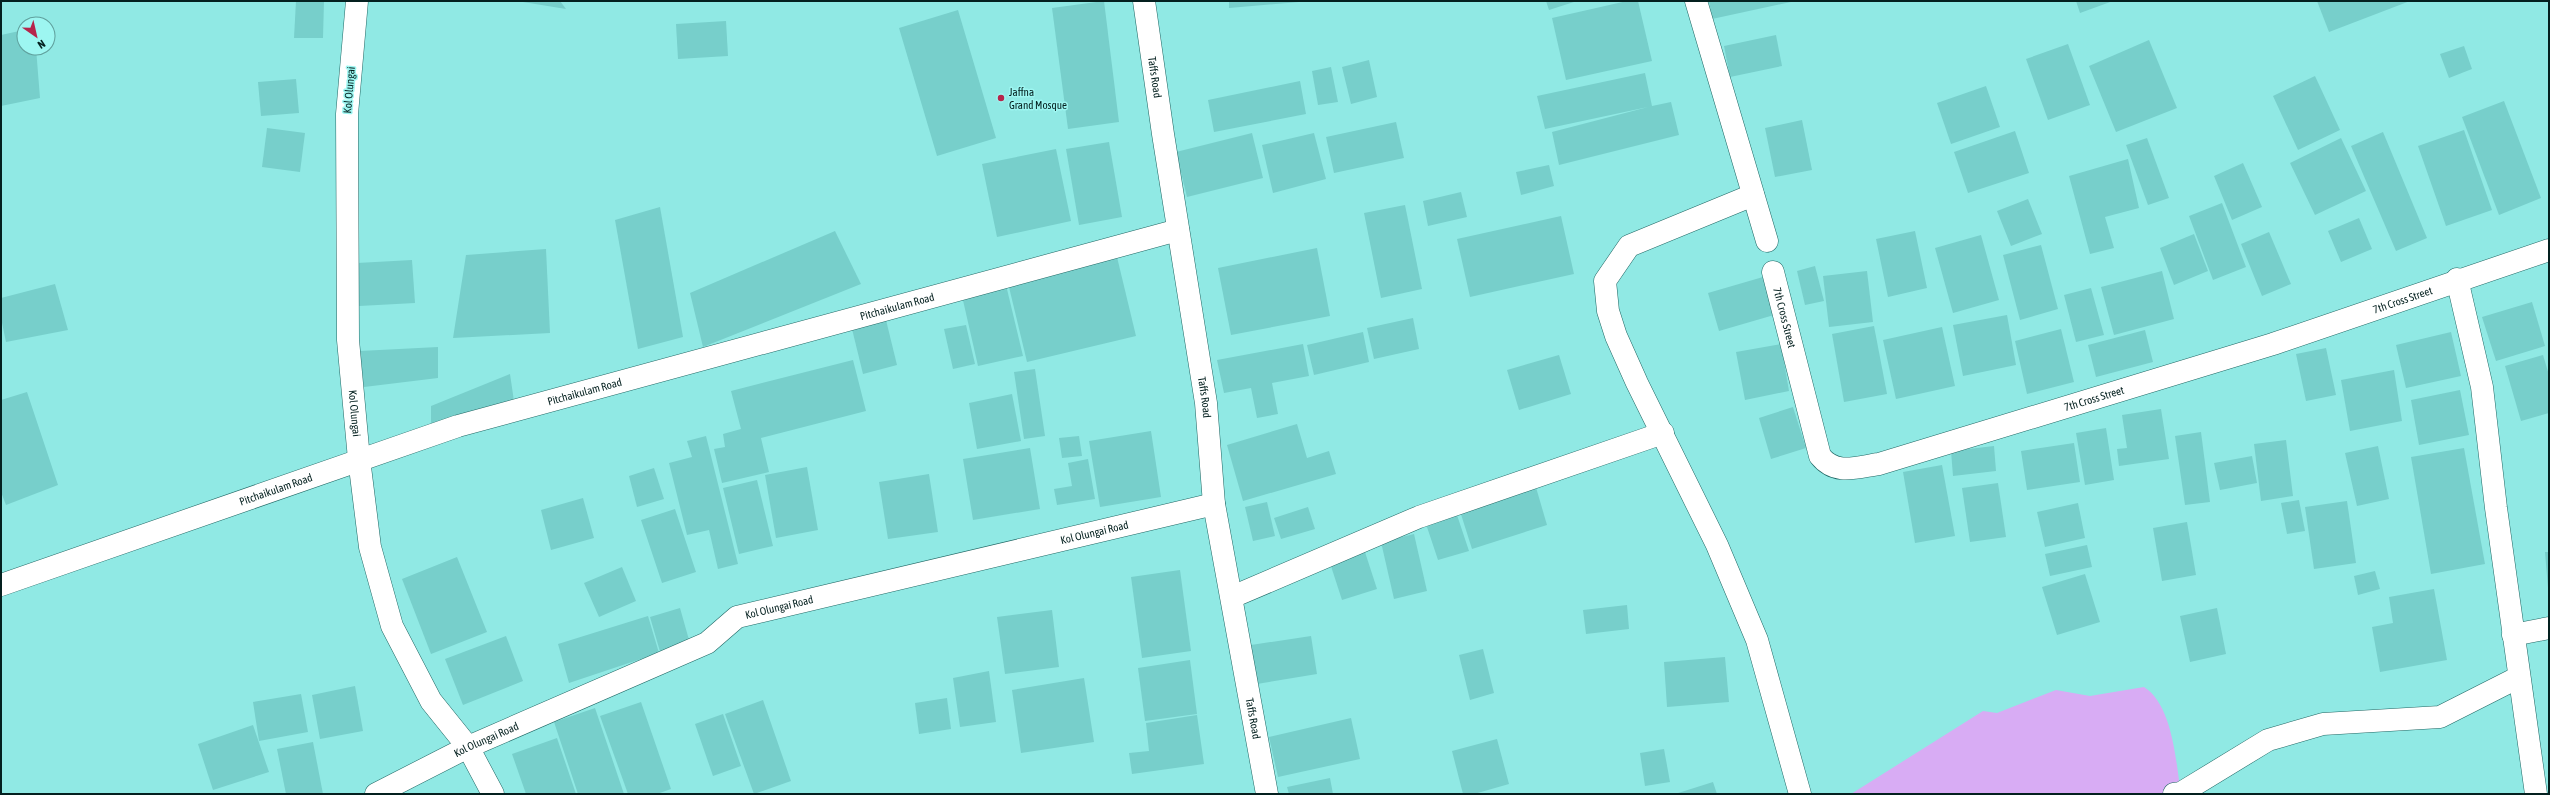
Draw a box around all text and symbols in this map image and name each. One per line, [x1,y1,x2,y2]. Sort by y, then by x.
north arrow [16,16,56,56]
text: N [36,37,48,51]
street label: Taffs Road [1146,56,1164,99]
street label: Kol Olungai [341,66,357,114]
place label: Jaffna Grand Mosque [1009,86,1067,111]
marker: Jaffna Grand Mosque [996,93,1006,103]
street label: 7th Cross Street [2371,284,2434,316]
street label: 7th Cross Street [1771,286,1798,349]
street label: Pitchaikulam Road [859,291,936,322]
street label: Pitchaikulam Road [546,376,623,407]
street label: Taffs Road [1196,376,1213,418]
street label: 7th Cross Street [2063,384,2125,413]
street label: Kol Olungai [347,389,363,437]
street label: Pitchaikulam Road [238,471,314,508]
street label: Kol Olungai Road [1059,518,1130,546]
street label: Kol Olungai Road [744,593,814,621]
street label: Taffs Road [1244,697,1263,740]
street label: Kol Olungai Road [452,720,520,759]

